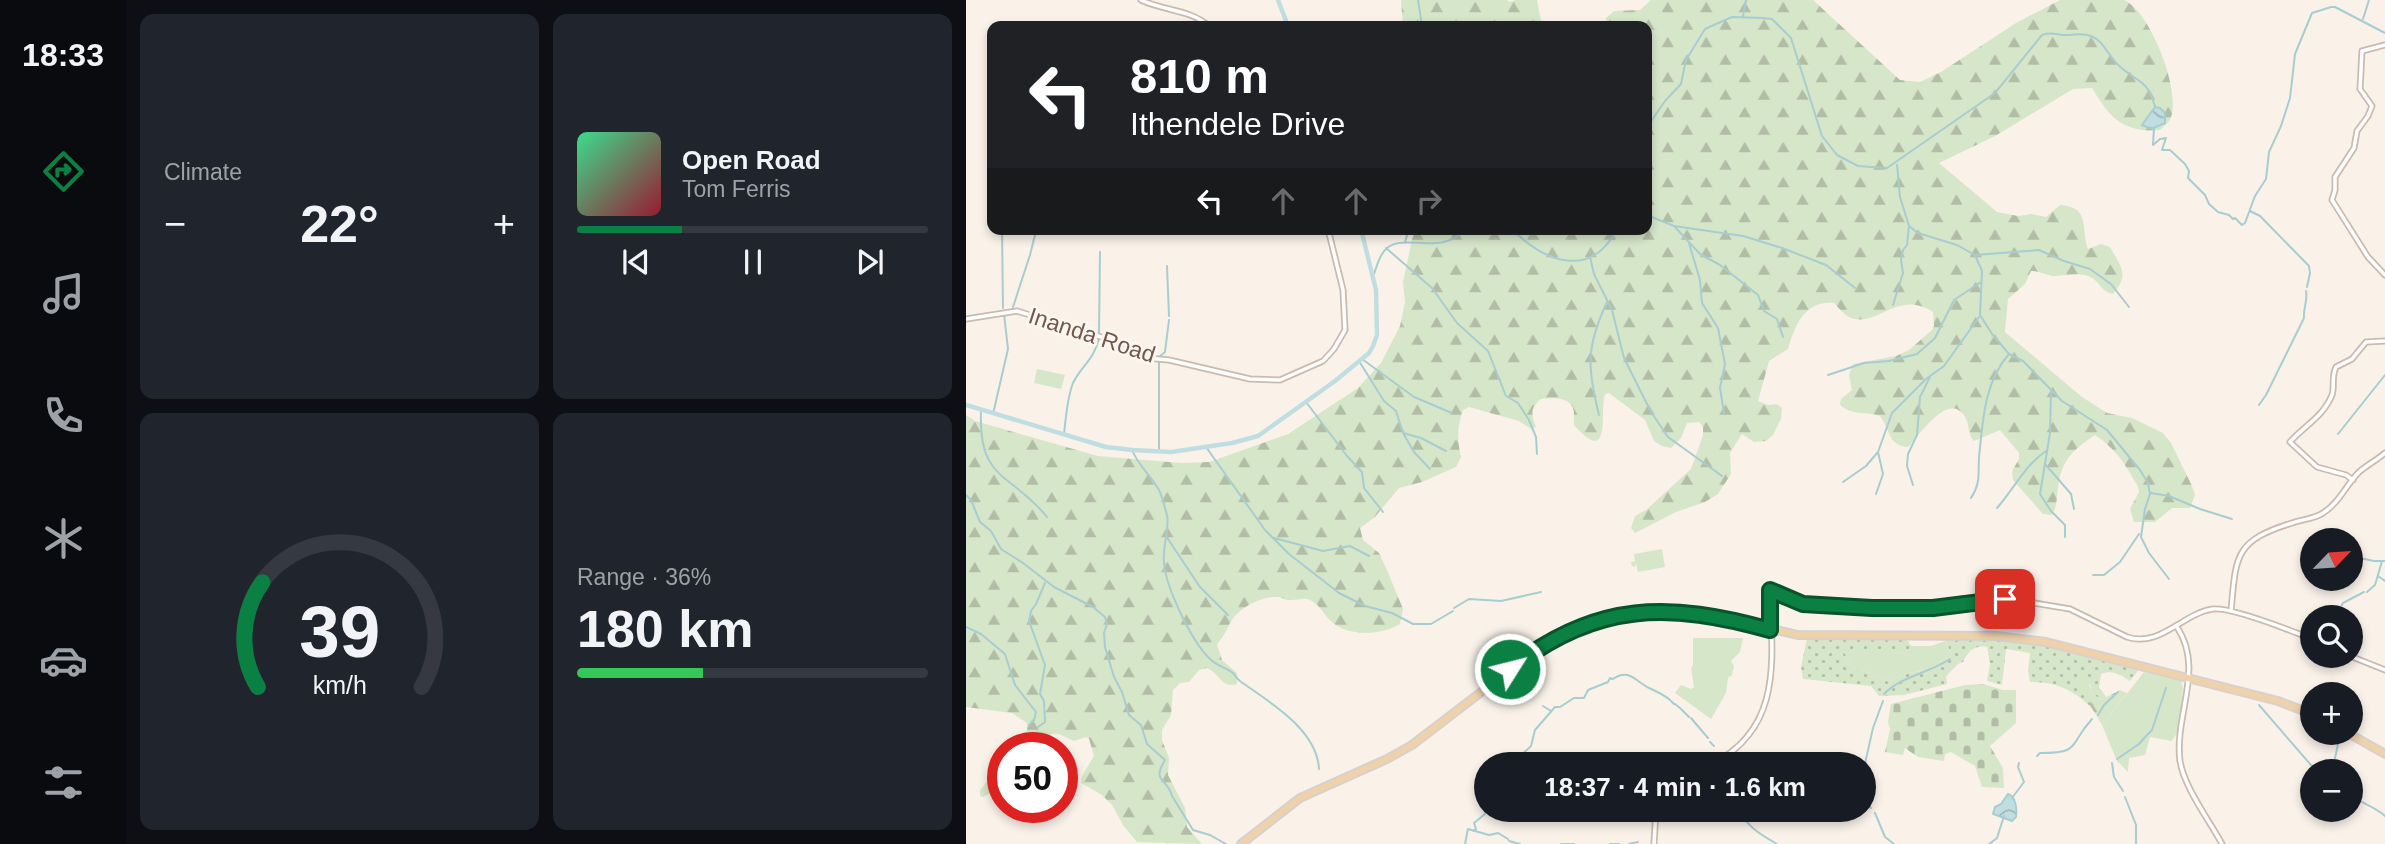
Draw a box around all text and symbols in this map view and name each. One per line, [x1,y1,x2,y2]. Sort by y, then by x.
text: 18:33 [22,37,104,73]
icon: left [1015,49,1106,140]
text: 810 m [1130,49,1269,103]
text: Ithendele Drive [1130,106,1345,142]
text: Open Road [682,145,821,175]
icon: directions [39,147,88,196]
text: Climate [164,159,242,185]
text: Tom Ferris [682,176,791,202]
icon: left [1191,182,1229,220]
icon: ahead [1264,182,1302,220]
icon: ahead [1337,182,1375,220]
icon: right [1410,182,1448,220]
text: 22° [300,195,379,253]
text: − [164,203,186,245]
text: + [493,203,515,245]
icon: previous [617,243,655,281]
icon: pause [734,243,772,281]
icon: next [851,243,889,281]
icon: music [39,269,88,318]
street label: Inanda Road [1025,302,1159,368]
icon: phone [39,391,88,440]
icon: climate [39,514,88,563]
north arrow [2300,528,2362,592]
map controls [2300,528,2363,822]
text: Range · 36% [577,564,711,590]
pin [1975,569,2035,629]
icon: arrive [1986,580,2024,618]
text: 39 [299,592,380,673]
text: 180 km [577,600,753,658]
button: search [2300,605,2363,668]
position arrow [1473,632,1547,706]
icon: car [39,636,88,685]
text: km/h [312,671,367,699]
button: + [2300,682,2363,745]
speed limit sign: 50 [987,732,1078,823]
icon: filters [39,758,88,807]
button: − [2300,759,2363,822]
text: 18:37 · 4 min · 1.6 km [1544,772,1806,802]

